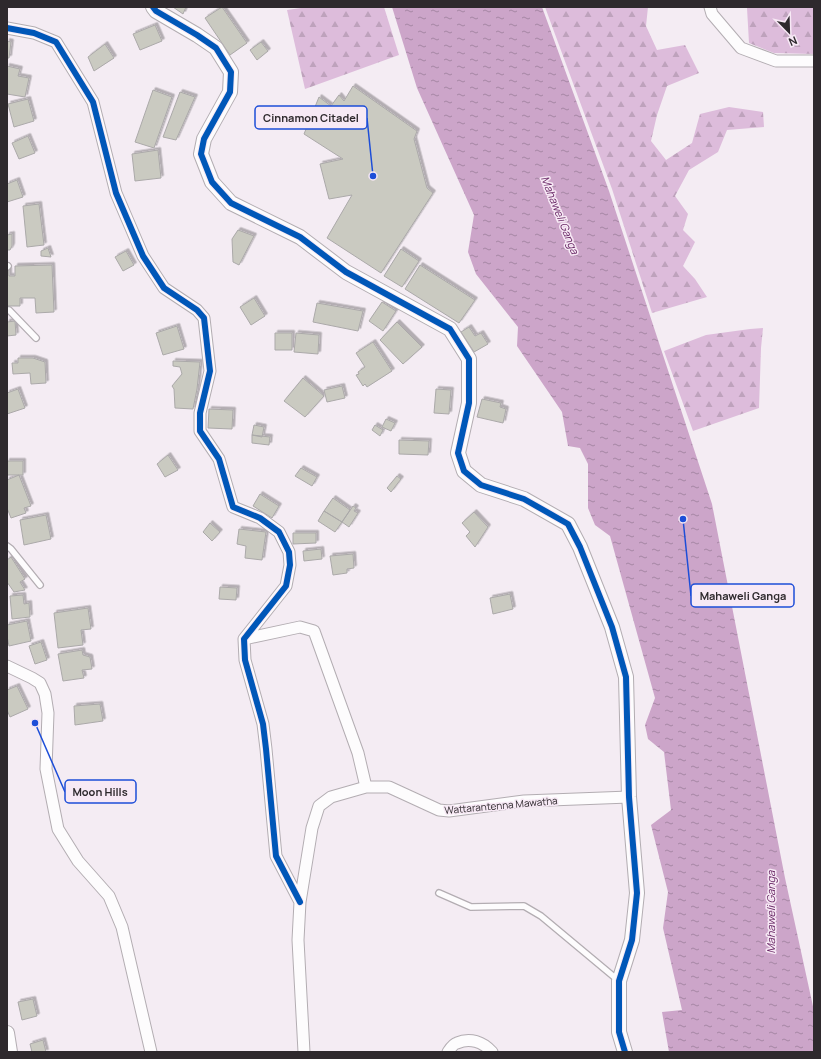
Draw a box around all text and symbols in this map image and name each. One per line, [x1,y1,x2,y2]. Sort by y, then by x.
north arrow [769,12,809,52]
text: N [786,33,800,50]
callout: Cinnamon Citadel [255,106,367,129]
text: Cinnamon Citadel [263,110,359,125]
water label: Mahaweli Ganga [538,174,583,257]
callout: Mahaweli Ganga [691,584,794,607]
text: Mahaweli Ganga [700,588,786,603]
callout: Moon Hills [65,780,136,803]
text: Moon Hills [72,784,128,799]
street label: Wattarantenna Mawatha [444,793,558,817]
water label: Mahaweli Ganga [763,870,778,953]

